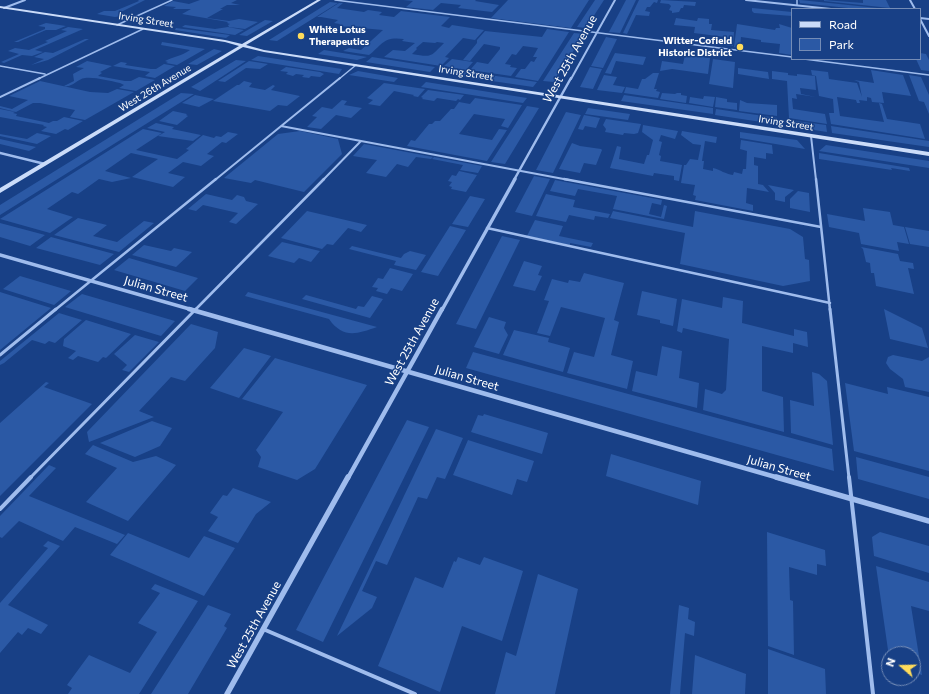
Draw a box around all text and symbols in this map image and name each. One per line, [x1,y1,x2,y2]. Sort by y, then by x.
legend [791,8,921,60]
street label: Irving Street [117,10,175,30]
street label: West 25th Avenue [540,13,600,105]
text: Road [829,17,857,31]
place label: White Lotus Therapeutics [309,24,369,48]
marker: White Lotus Therapeutics [296,31,306,41]
place label: Witter-Cofield Historic District [658,35,732,58]
text: Park [829,37,854,51]
marker: Witter-Cofield Historic District [735,42,745,52]
street label: West 26th Avenue [117,62,193,114]
street label: Irving Street [437,63,495,83]
street label: Irving Street [757,113,815,133]
street label: Julian Street [122,273,190,305]
street label: West 25th Avenue [382,296,442,388]
street label: Julian Street [433,362,501,394]
street label: Julian Street [745,452,813,484]
street label: West 25th Avenue [224,579,284,671]
north arrow [881,646,921,686]
text: N [883,656,898,668]

